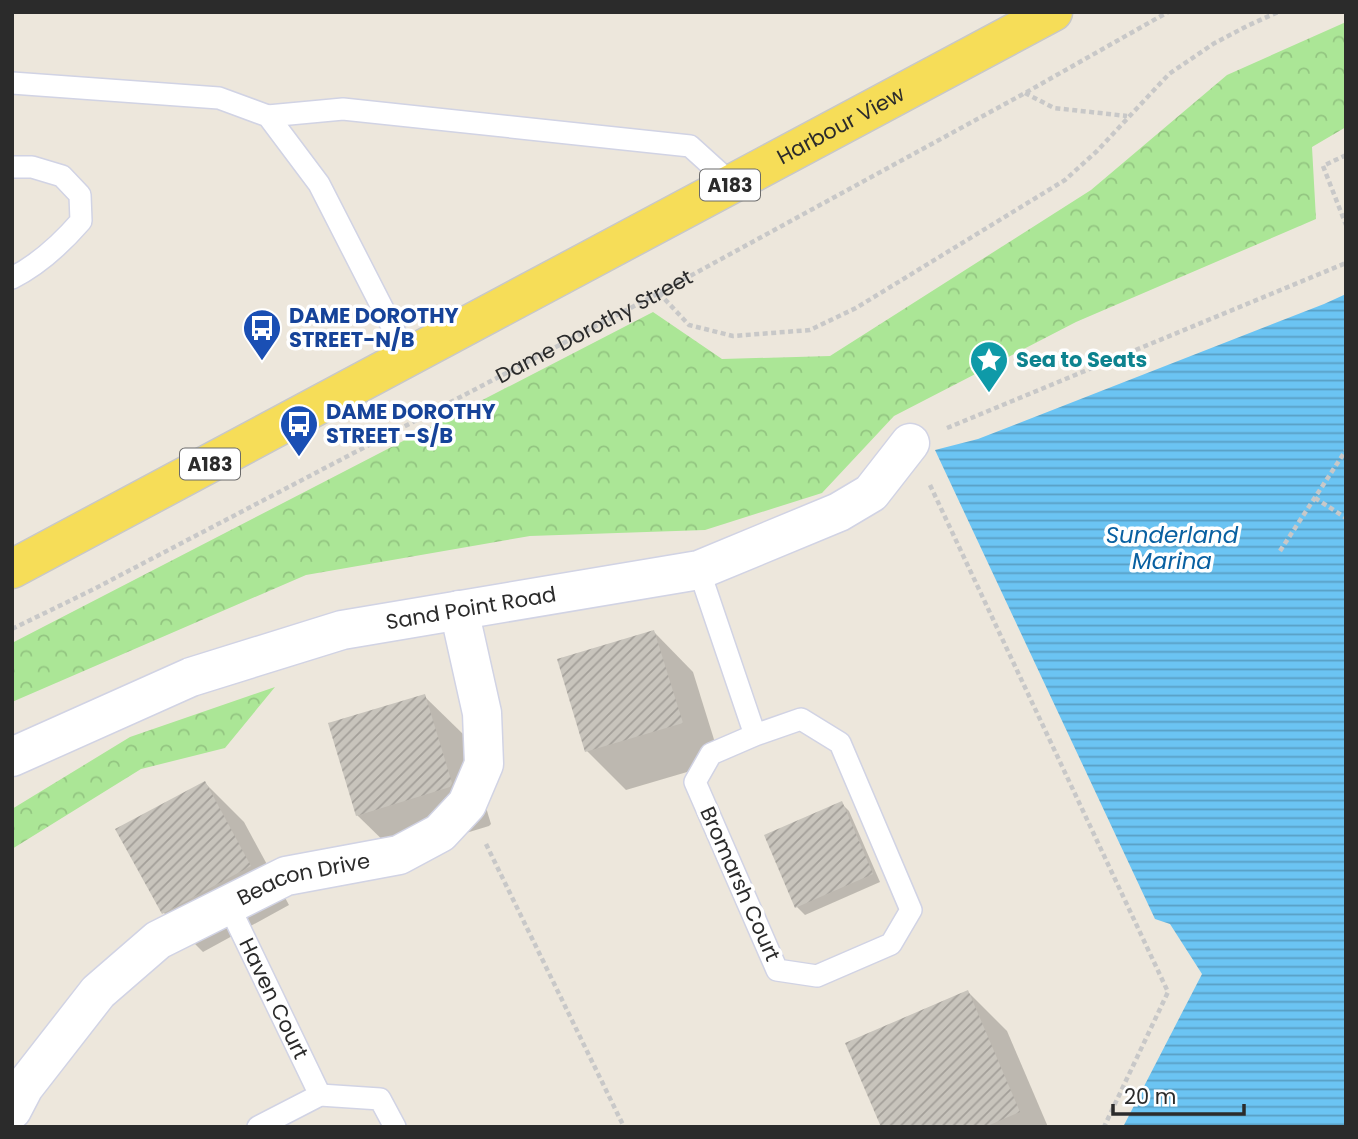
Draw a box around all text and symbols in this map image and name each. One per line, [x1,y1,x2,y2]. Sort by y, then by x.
street label: Harbour View [772,79,909,171]
road number: A183 [700,169,760,200]
street label: Dame Dorothy Street [490,262,698,390]
place label: DAME DOROTHY STREET-N/B [289,301,459,354]
bus stop icon: DAME DOROTHY STREET-N/B [241,307,283,362]
place icon: Sea to Seats [968,339,1010,394]
place label: Sea to Seats [1016,345,1147,374]
place label: DAME DOROTHY STREET -S/B [326,397,496,450]
bus stop icon: DAME DOROTHY STREET -S/B [278,403,320,458]
road number: A183 [180,449,240,480]
water label: Sunderland Marina [1106,519,1239,577]
street label: Sand Point Road [384,579,558,636]
street label: Bromarsh Court [693,802,788,966]
street label: Beacon Drive [232,846,372,912]
street label: Haven Court [232,933,316,1064]
scale bar [1113,1072,1244,1116]
text: 20 m [1124,1082,1177,1111]

